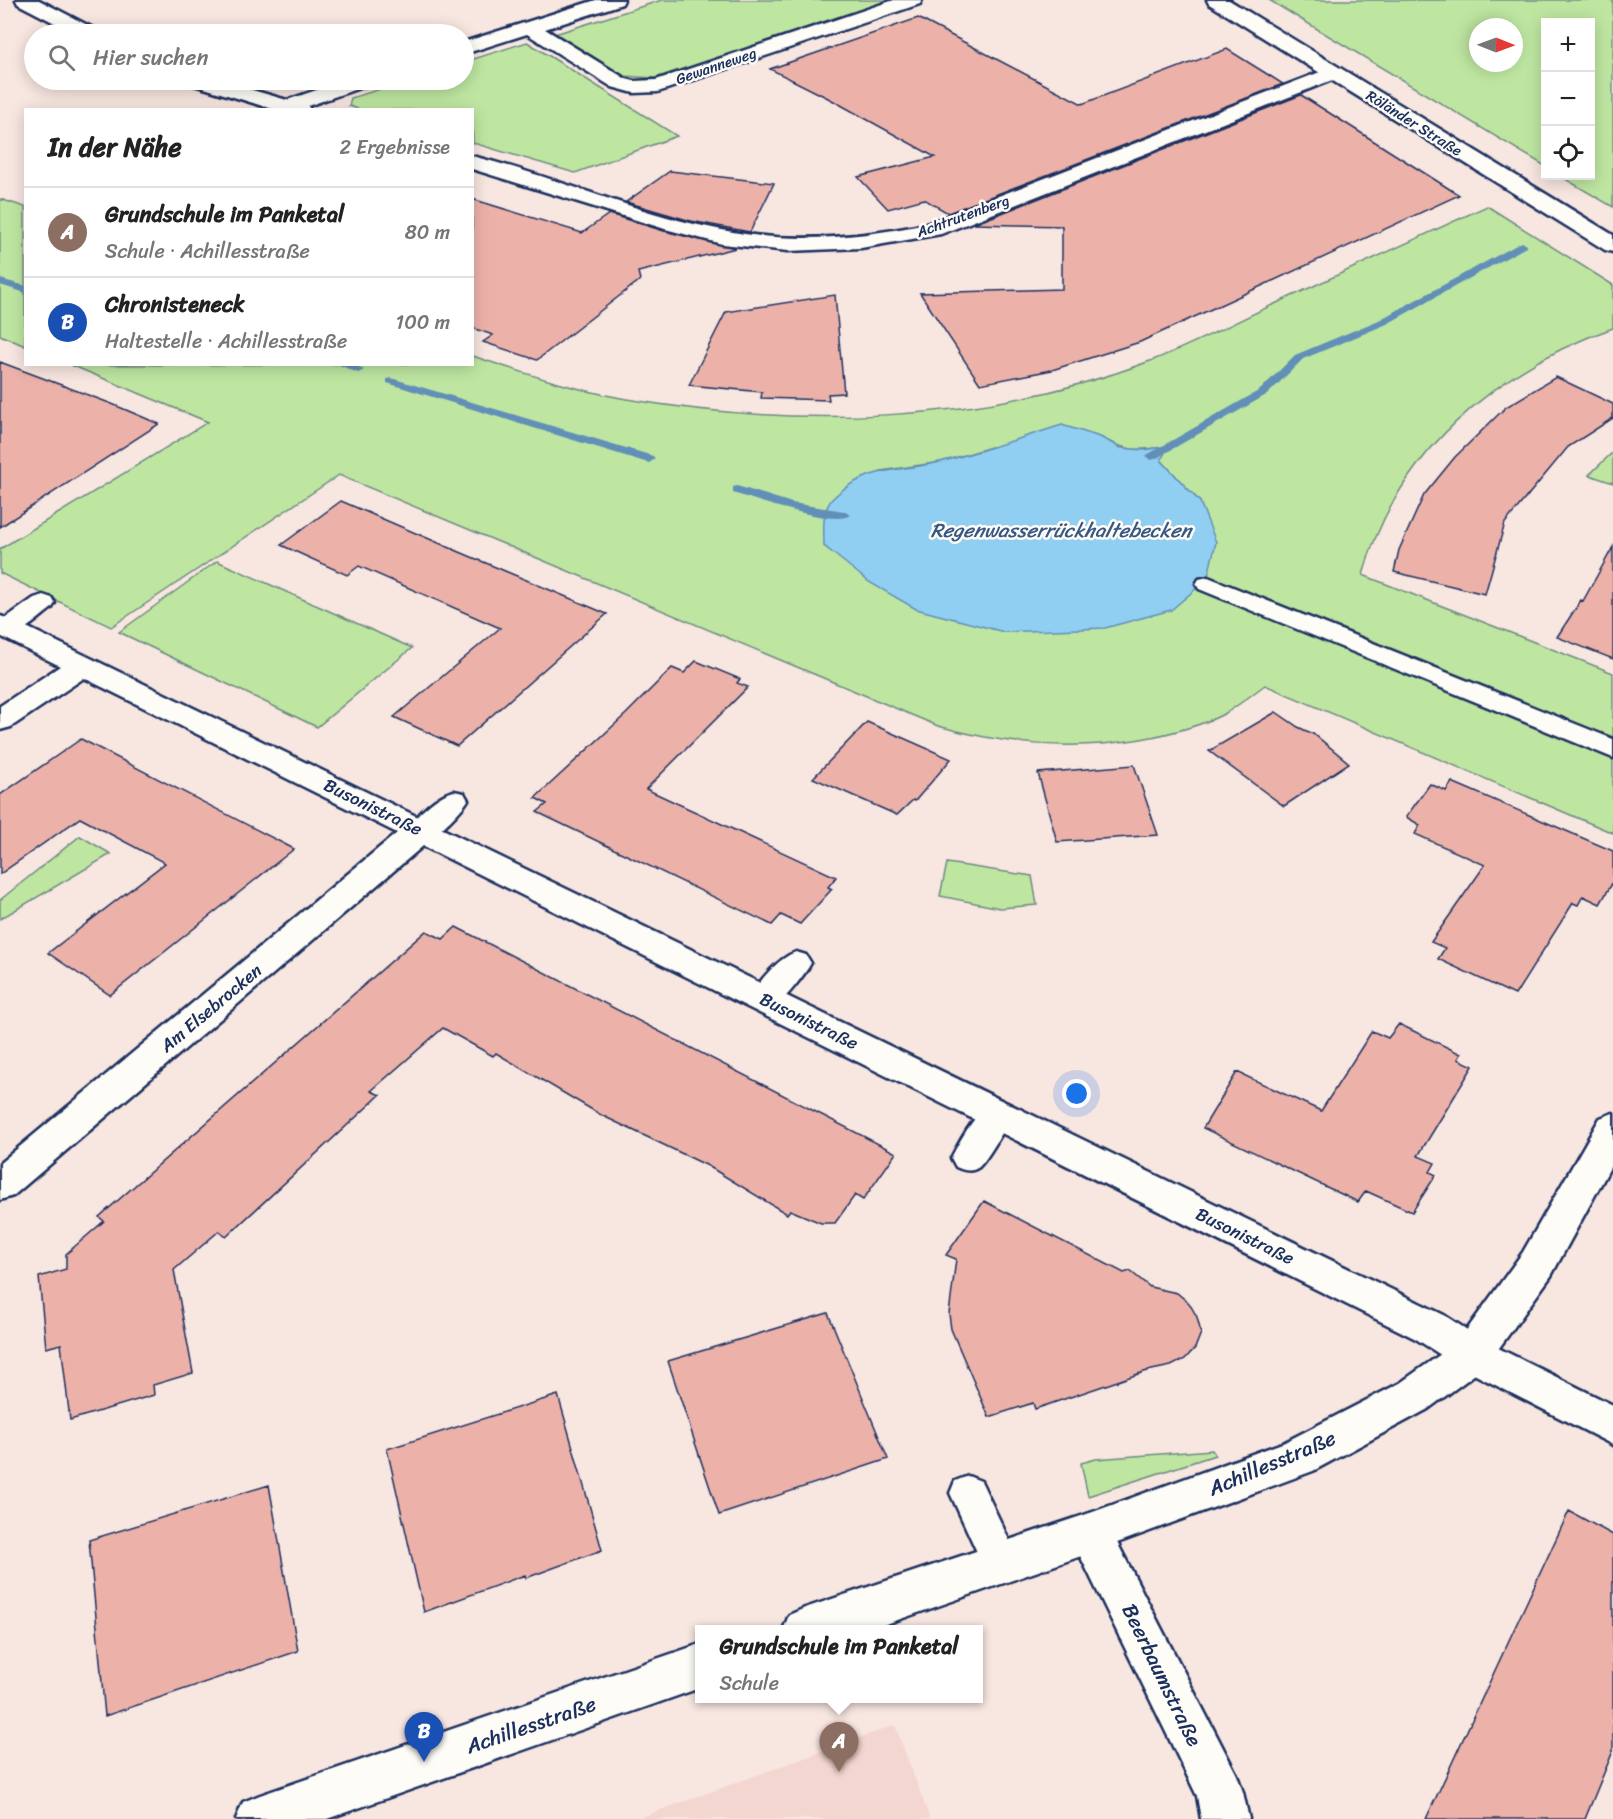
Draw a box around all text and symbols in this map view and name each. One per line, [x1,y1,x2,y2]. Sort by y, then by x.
north arrow [1469,18,1523,72]
map controls [1541,18,1595,180]
button: + [1541,18,1595,72]
search box [24,24,474,90]
text: Hier suchen [93,38,208,77]
street label: Gewanneweg [672,40,760,92]
icon: search [45,41,78,74]
button: − [1541,72,1595,126]
street label: Röländer Straße [1361,83,1467,163]
text: In der Nähe [48,124,182,170]
button: locate [1541,126,1595,180]
text: 2 Ergebnisse [340,130,450,165]
street label: Achtrutenberg [912,187,1013,245]
text: Grundschule im Panketal [105,195,344,234]
text: A [61,215,74,250]
text: 80 m [405,215,450,250]
text: Schule · Achillesstraße [105,234,310,269]
text: Chronisteneck [105,285,245,324]
text: B [61,305,74,340]
text: 100 m [396,305,450,340]
text: Haltestelle · Achillesstraße [105,324,347,359]
water label: Regenwasserrückhaltebecken [931,513,1194,548]
street label: Busonistraße [318,769,428,845]
street label: Am Elsebrocken [152,955,270,1061]
street label: Busonistraße [754,983,864,1059]
your location [1062,1079,1091,1108]
street label: Busonistraße [1190,1198,1300,1274]
street label: Achillesstraße [1201,1419,1342,1507]
street label: Beerbaumstraße [1111,1597,1213,1753]
popup [695,1625,983,1703]
text: Grundschule im Panketal [719,1627,959,1666]
text: Schule [719,1666,779,1701]
street label: Achillesstraße [460,1685,602,1765]
pin: B [404,1712,444,1762]
pin: A [820,1722,858,1772]

